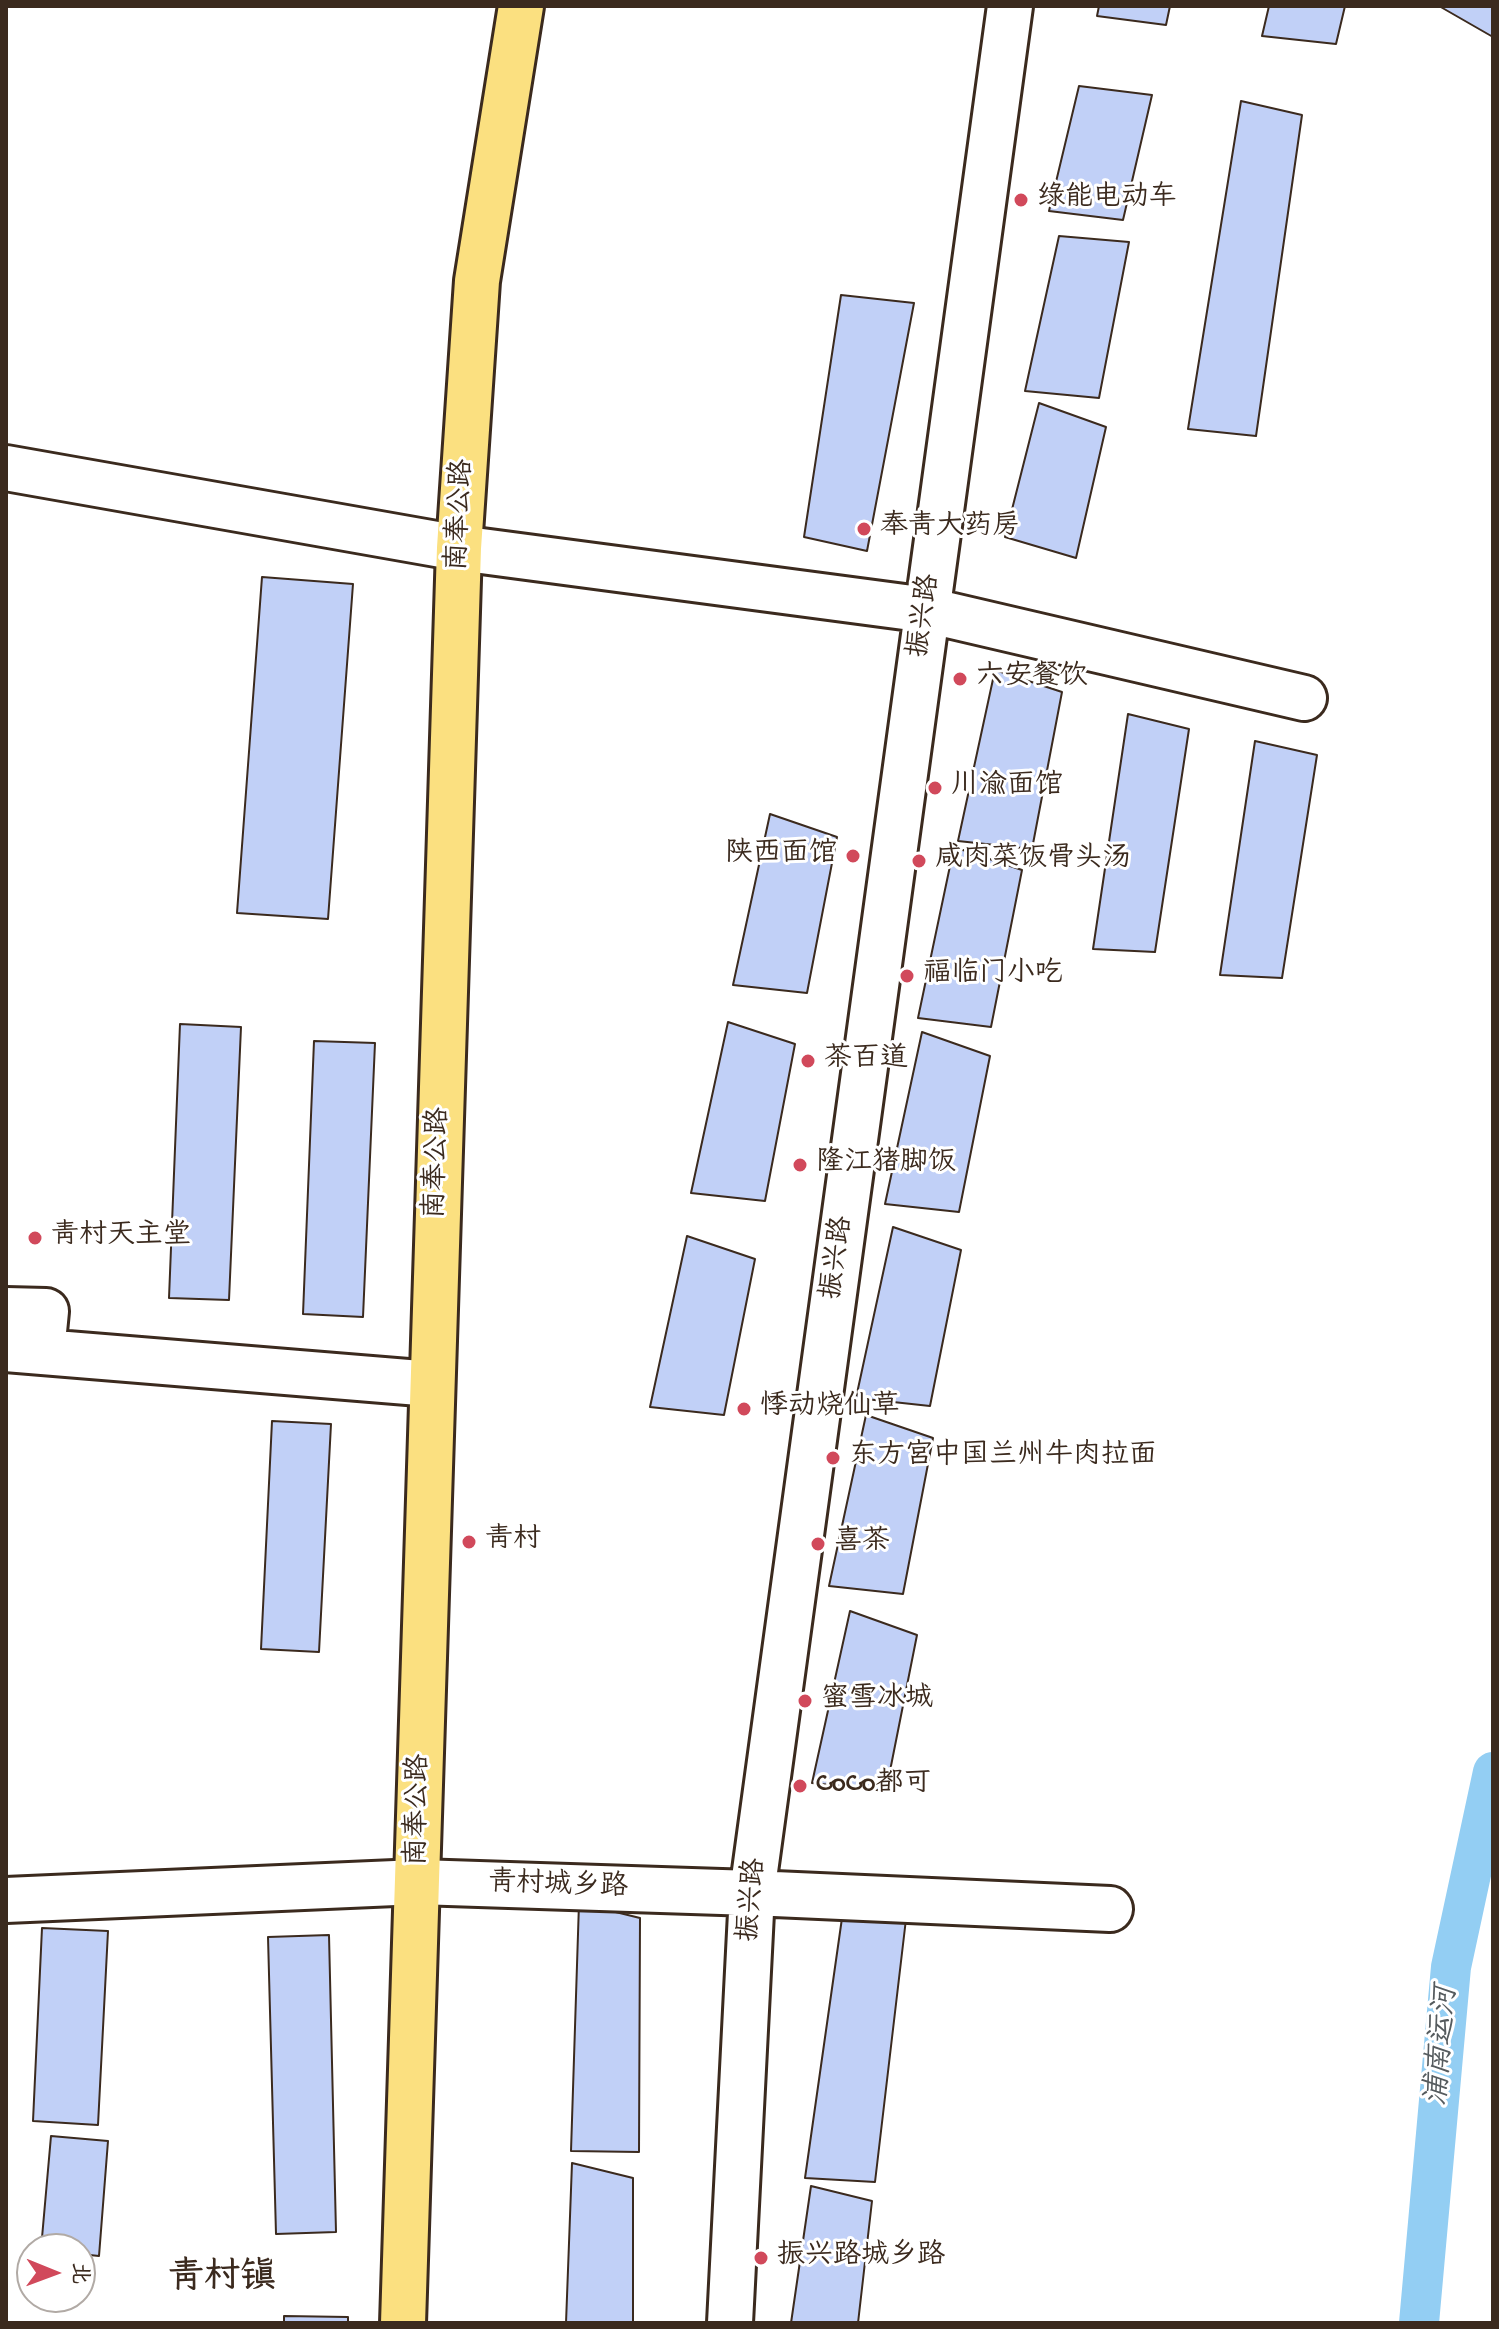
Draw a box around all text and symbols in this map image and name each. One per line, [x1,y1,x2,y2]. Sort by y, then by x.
place label: 绿能电动车 [1037,183,1177,217]
marker: 绿能电动车 [1012,191,1030,209]
street label: 南奉公路 [442,458,482,572]
place label: 奉青大药房 [880,512,1020,546]
marker: 奉青大药房 [855,520,873,538]
street label: 振兴路 [904,572,948,660]
place label: 六安餐饮 [976,662,1088,696]
marker: 六安餐饮 [951,670,969,688]
place label: 川渝面馆 [951,771,1063,805]
marker: 川渝面馆 [926,779,944,797]
place label: 陕西面馆 [725,839,837,873]
place label: 咸肉菜饭骨头汤 [935,844,1131,878]
marker: 陕西面馆 [844,847,862,865]
marker: 咸肉菜饭骨头汤 [910,852,928,870]
place label: 福临门小吃 [923,959,1063,993]
marker: 福临门小吃 [898,967,916,985]
place label: 茶百道 [824,1044,908,1078]
marker: 茶百道 [799,1052,817,1070]
street label: 南奉公路 [420,1106,458,1220]
place label: 隆江猪脚饭 [816,1148,956,1182]
marker: 隆江猪脚饭 [791,1156,809,1174]
street label: 振兴路 [817,1214,861,1302]
place label: 青村天主堂 [51,1221,191,1255]
marker: 青村天主堂 [26,1229,44,1247]
place label: 悸动烧仙草 [760,1392,900,1426]
marker: 悸动烧仙草 [735,1400,753,1418]
place label: 东方宫中国兰州牛肉拉面 [849,1441,1157,1475]
marker: 东方宫中国兰州牛肉拉面 [824,1449,842,1467]
place label: 青村 [485,1525,541,1559]
place label: 喜茶 [834,1527,890,1561]
marker: 青村 [460,1533,478,1551]
marker: 喜茶 [809,1535,827,1553]
place label: 蜜雪冰城 [821,1684,933,1718]
marker: 蜜雪冰城 [796,1692,814,1710]
street label: 南奉公路 [402,1754,438,1866]
place label: CoCo都可 [816,1769,931,1803]
marker: CoCo都可 [791,1777,809,1795]
street label: 振兴路 [734,1857,774,1943]
street label: 青村城乡路 [487,1868,629,1906]
water label: 浦南运河 [1421,1985,1467,2107]
north arrow [16,2233,96,2313]
place label: 振兴路城乡路 [777,2241,945,2275]
marker: 振兴路城乡路 [752,2249,770,2267]
district label: 青村镇 [168,2258,276,2302]
text: 北 [65,2262,91,2285]

